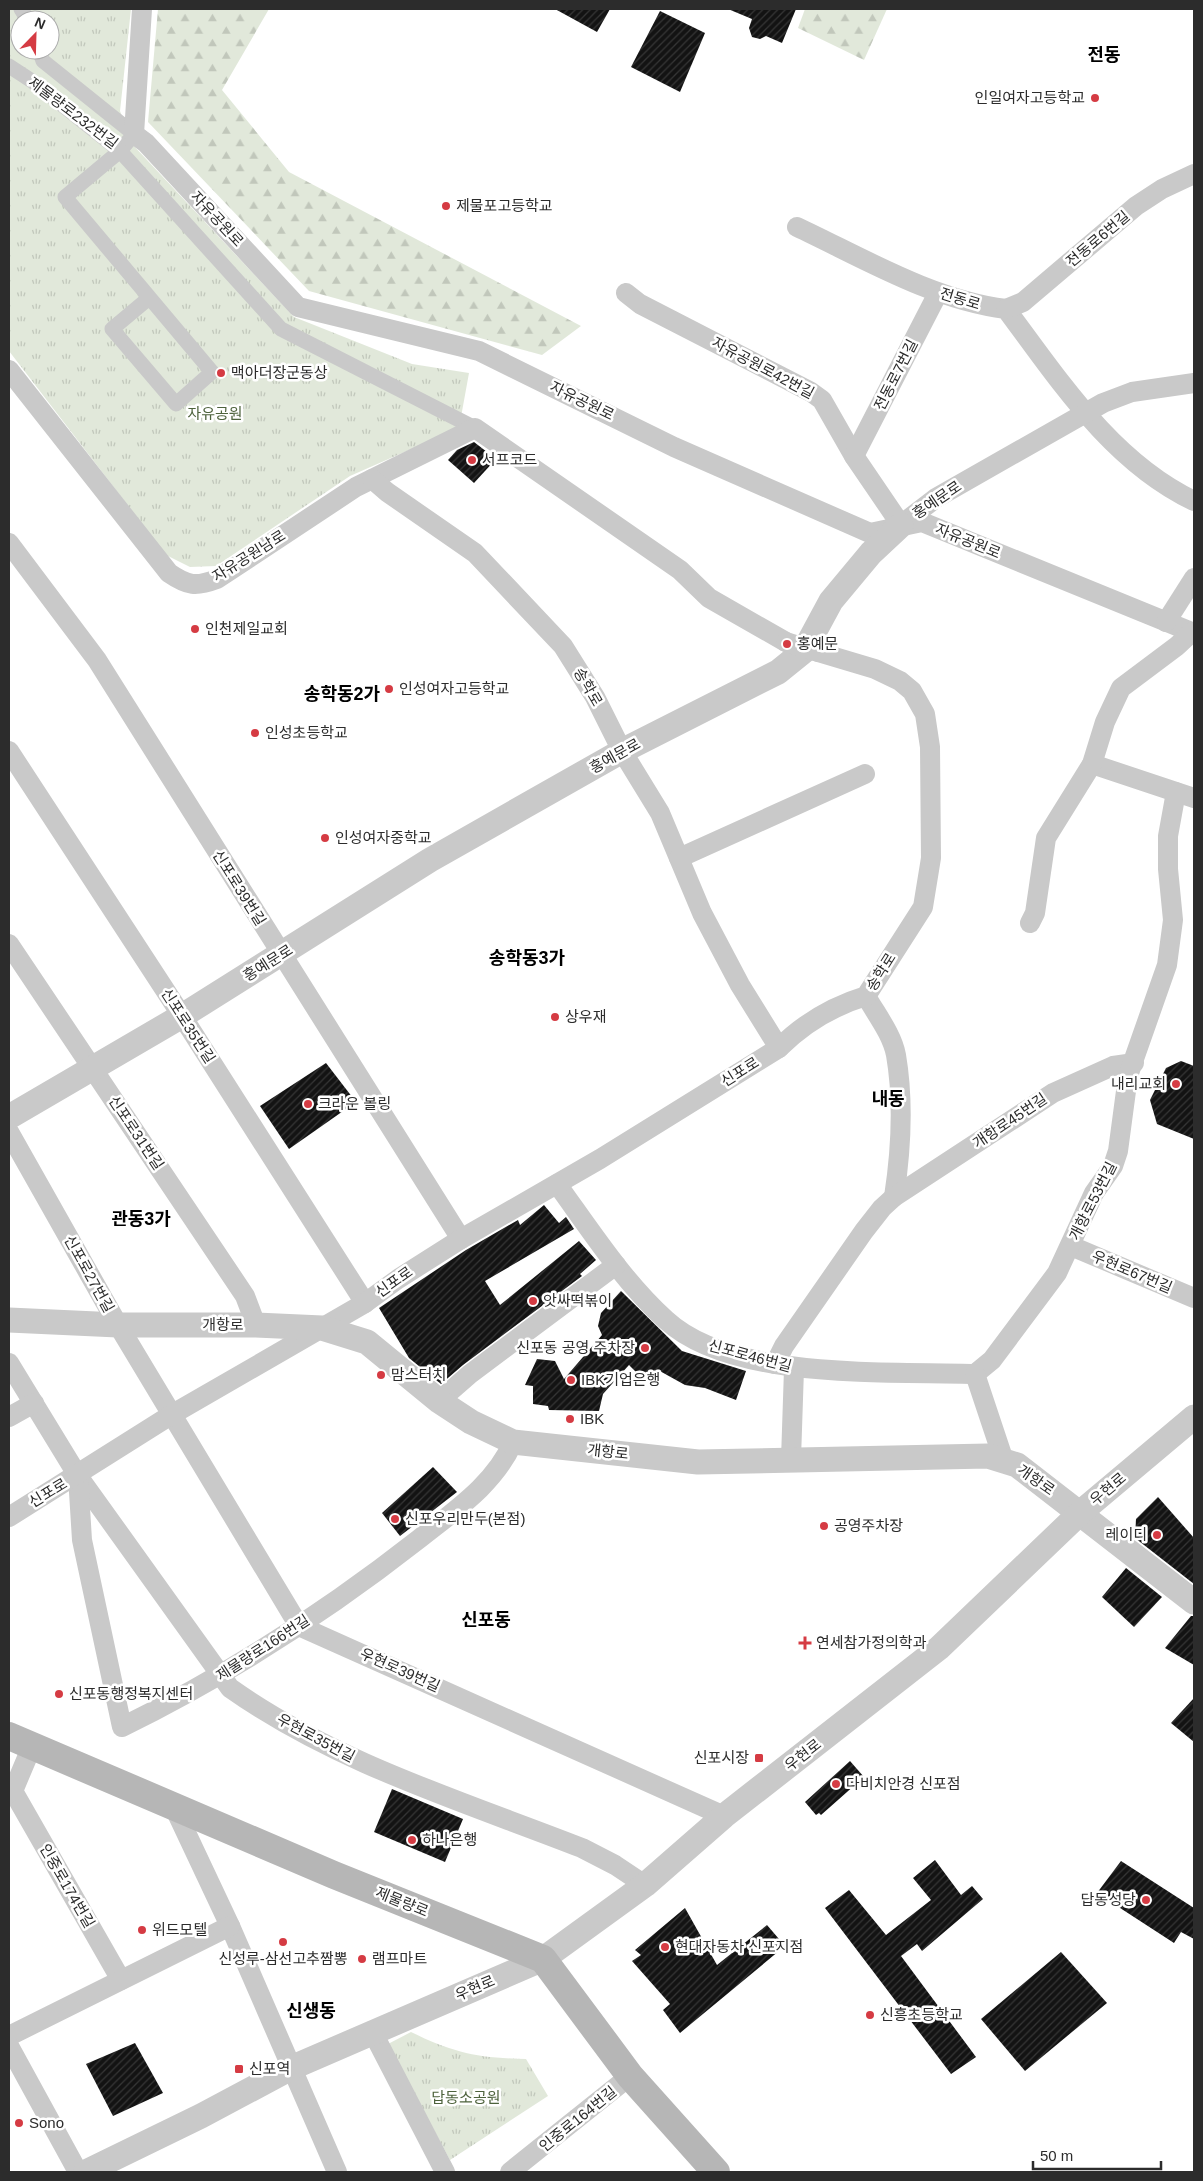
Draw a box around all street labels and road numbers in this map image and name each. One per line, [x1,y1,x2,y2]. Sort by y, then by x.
street label: 제물량로232번길 [25,73,121,152]
street label: 자유공원로 [188,188,247,250]
street label: 전동로6번길 [1063,207,1133,270]
street label: 전동로 [938,284,982,313]
street label: 자유공원로42번길 [709,333,817,402]
street label: 전동로7번길 [870,336,921,413]
street label: 자유공원로 [547,378,617,423]
street label: 홍예문로 [909,477,964,522]
street label: 자유공원로 [933,520,1003,561]
street label: 자유공원남로 [209,526,288,585]
street label: 송학로 [571,665,606,709]
street label: 홍예문로 [586,735,643,776]
street label: 신포로39번길 [210,847,269,929]
street label: 홍예문로 [240,941,296,984]
street label: 송학로 [862,950,899,994]
street label: 신포로35번길 [158,985,219,1066]
street label: 신포로 [718,1053,762,1090]
street label: 개항로45번길 [969,1090,1050,1152]
street label: 신포로31번길 [105,1092,167,1173]
street label: 개항로53번길 [1066,1159,1120,1243]
street label: 신포로27번길 [61,1232,118,1315]
street label: 우현로67번길 [1089,1247,1175,1296]
street label: 신포로 [372,1263,416,1300]
street label: 개항로 [202,1316,244,1333]
street label: 신포로46번길 [707,1336,794,1375]
street label: 개항로 [587,1441,630,1462]
street label: 개항로 [1014,1461,1058,1498]
street label: 우현로 [1086,1469,1129,1508]
street label: 신포로 [26,1475,70,1511]
street label: 제물량로166번길 [213,1611,313,1684]
street label: 우현로39번길 [358,1644,443,1695]
street label: 우현로35번길 [274,1710,358,1765]
street label: 우현로 [781,1735,824,1774]
street label: 인중로174번길 [37,1841,98,1931]
street label: 제물량로 [373,1883,431,1920]
street label: 우현로 [452,1972,497,2003]
street label: 인중로164번길 [536,2082,620,2155]

